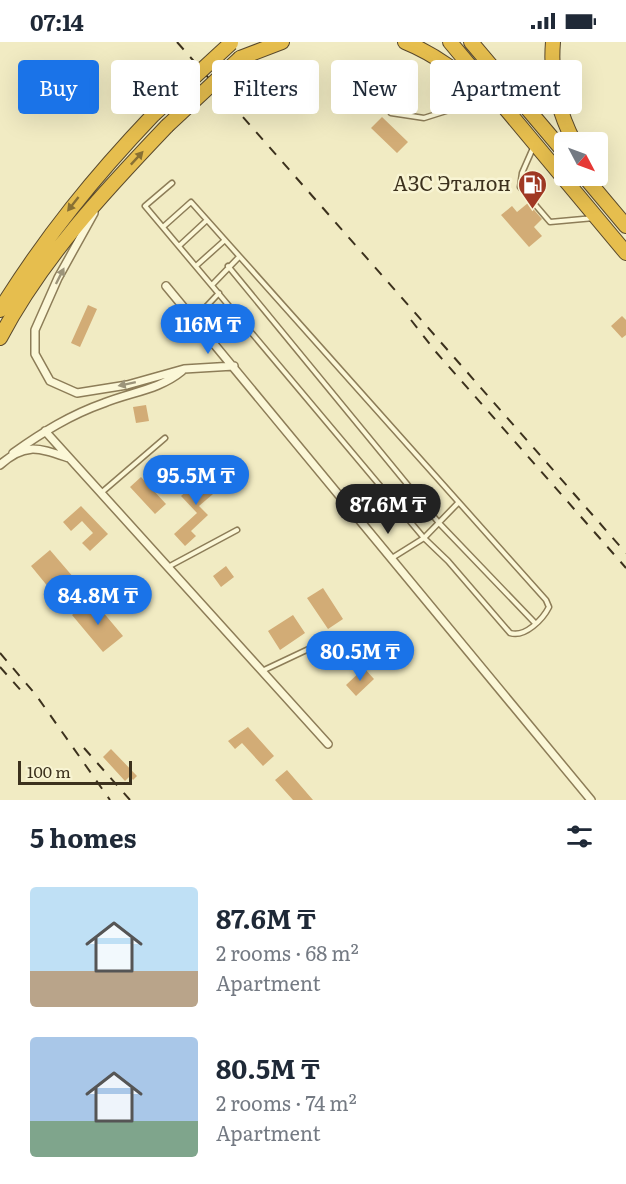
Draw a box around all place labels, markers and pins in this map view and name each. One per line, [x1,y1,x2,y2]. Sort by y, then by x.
place label: АЗС Эталон [393,167,511,197]
fuel station icon: АЗС Эталон [516,168,548,210]
pin: 116M ₸ [159,304,257,355]
pin: 95.5M ₸ [141,455,251,506]
pin: 87.6M ₸ [333,484,443,535]
pin: 84.8M ₸ [43,575,153,626]
pin: 80.5M ₸ [305,631,415,682]

